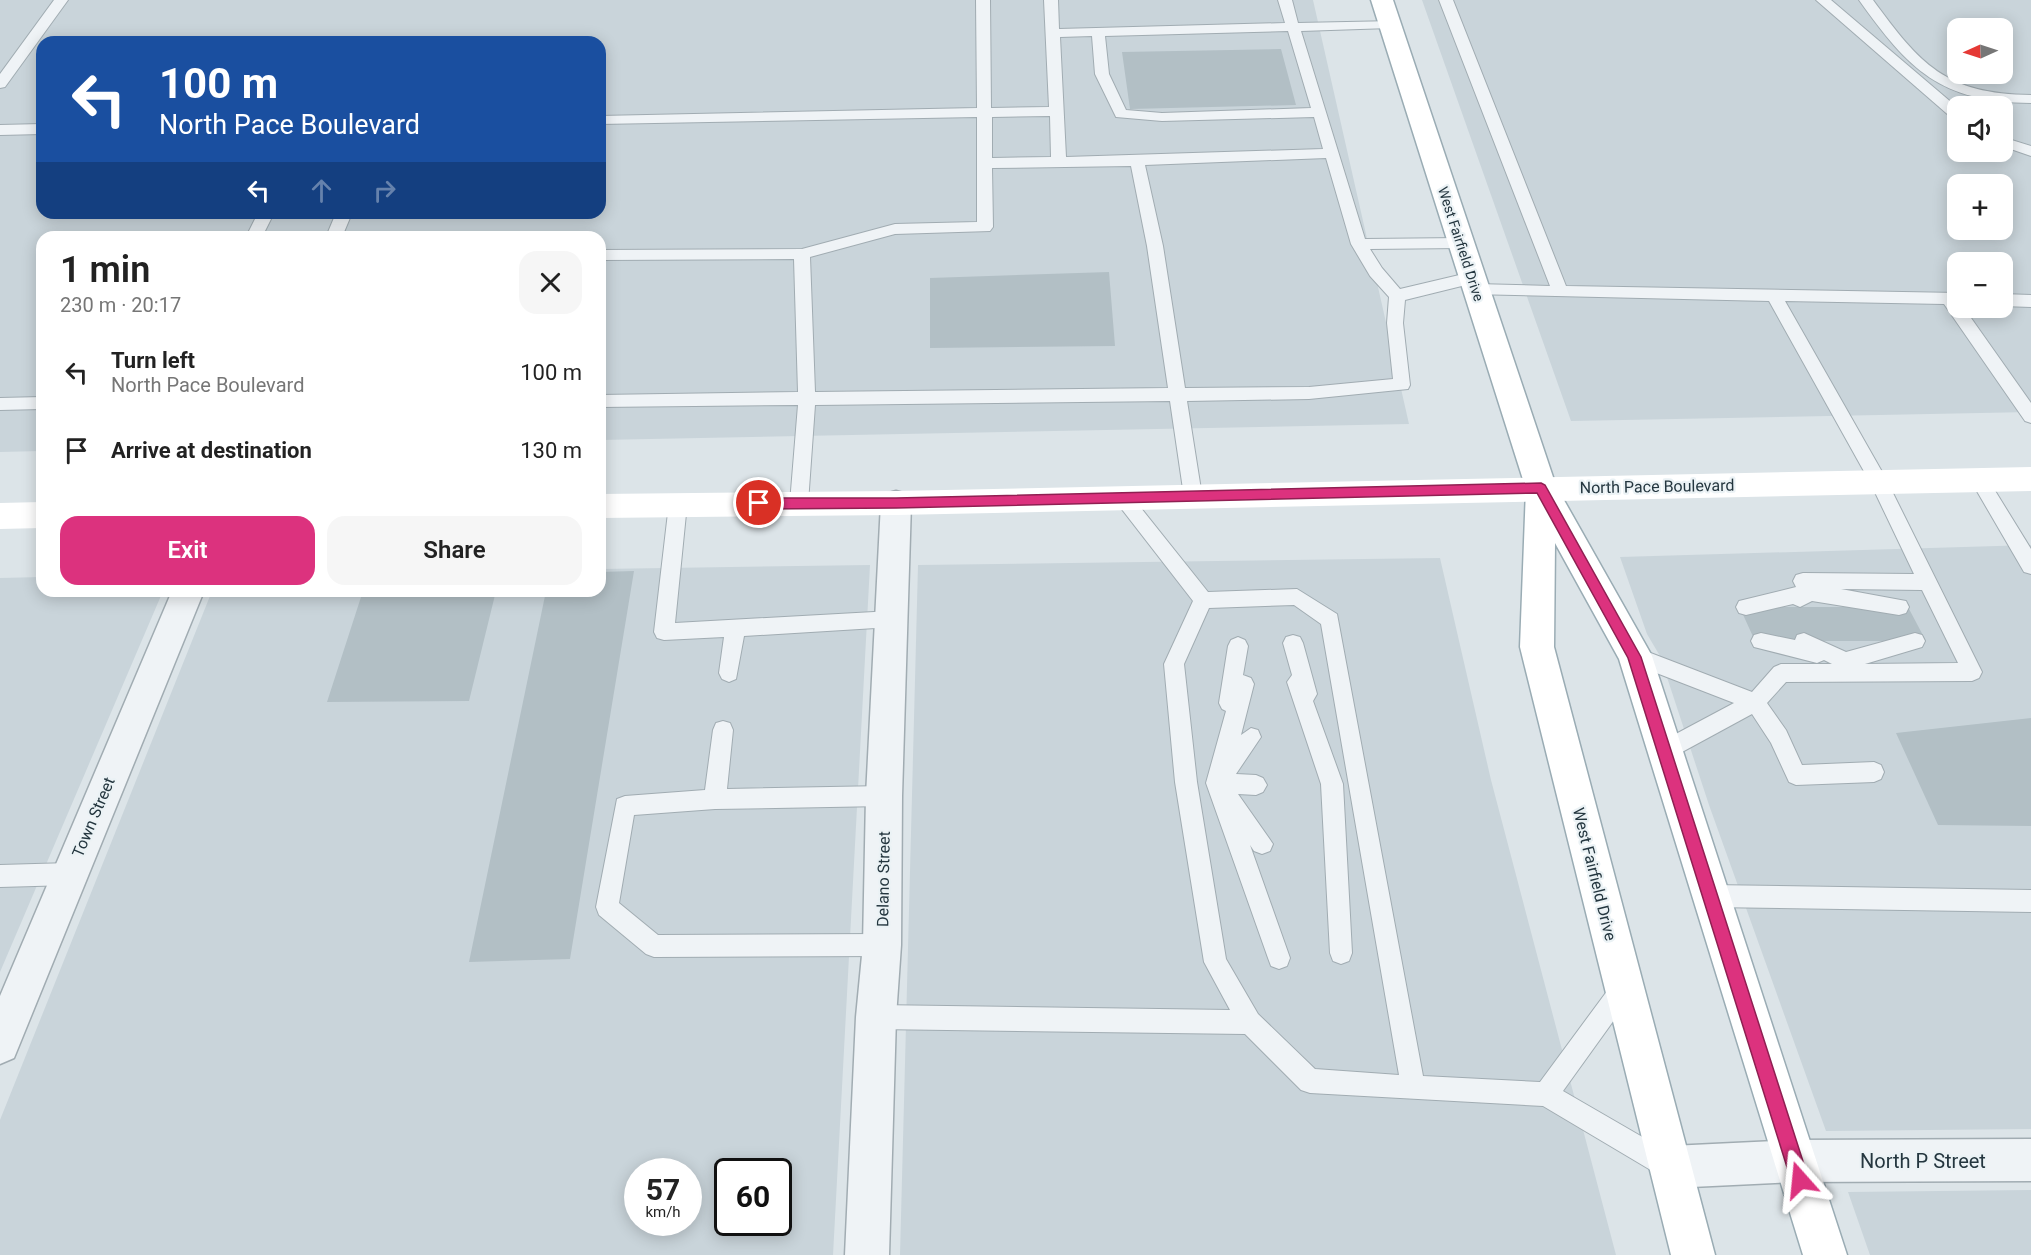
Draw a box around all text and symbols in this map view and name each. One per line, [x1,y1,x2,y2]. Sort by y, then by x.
north arrow [1947,18,2013,84]
map controls [1947,18,2013,318]
text: 100 m [159,59,278,108]
icon: left [60,60,138,138]
button: sound [1947,96,2013,162]
text: North Pace Boulevard [159,109,420,141]
icon: left [242,174,275,207]
icon: ahead [305,174,338,207]
icon: right [368,174,401,207]
button: + [1947,174,2013,240]
street label: West Fairfield Drive [1435,185,1487,303]
text: 1 min [60,249,150,291]
button: close [519,251,582,314]
button: − [1947,252,2013,318]
text: 230 m · 20:17 [60,293,181,317]
text: Turn left [111,348,195,373]
icon: left [60,356,93,389]
text: 100 m [520,360,582,385]
text: North Pace Boulevard [111,373,304,397]
icon: arrive [60,434,93,467]
text: Arrive at destination [111,438,312,463]
text: 130 m [520,438,582,463]
street label: North Pace Boulevard [1579,476,1735,497]
pin [733,477,784,528]
icon: arrive [742,486,775,519]
button: Exit [60,516,315,585]
button: Share [327,516,582,585]
street label: Town Street [68,774,119,860]
street label: West Fairfield Drive [1569,806,1620,943]
street label: Delano Street [873,831,894,927]
position arrow [1768,1148,1832,1212]
street label: North P Street [1860,1149,1986,1173]
speed limit sign: 60 [714,1158,792,1236]
text: 57 [646,1172,680,1207]
text: km/h [645,1203,681,1221]

